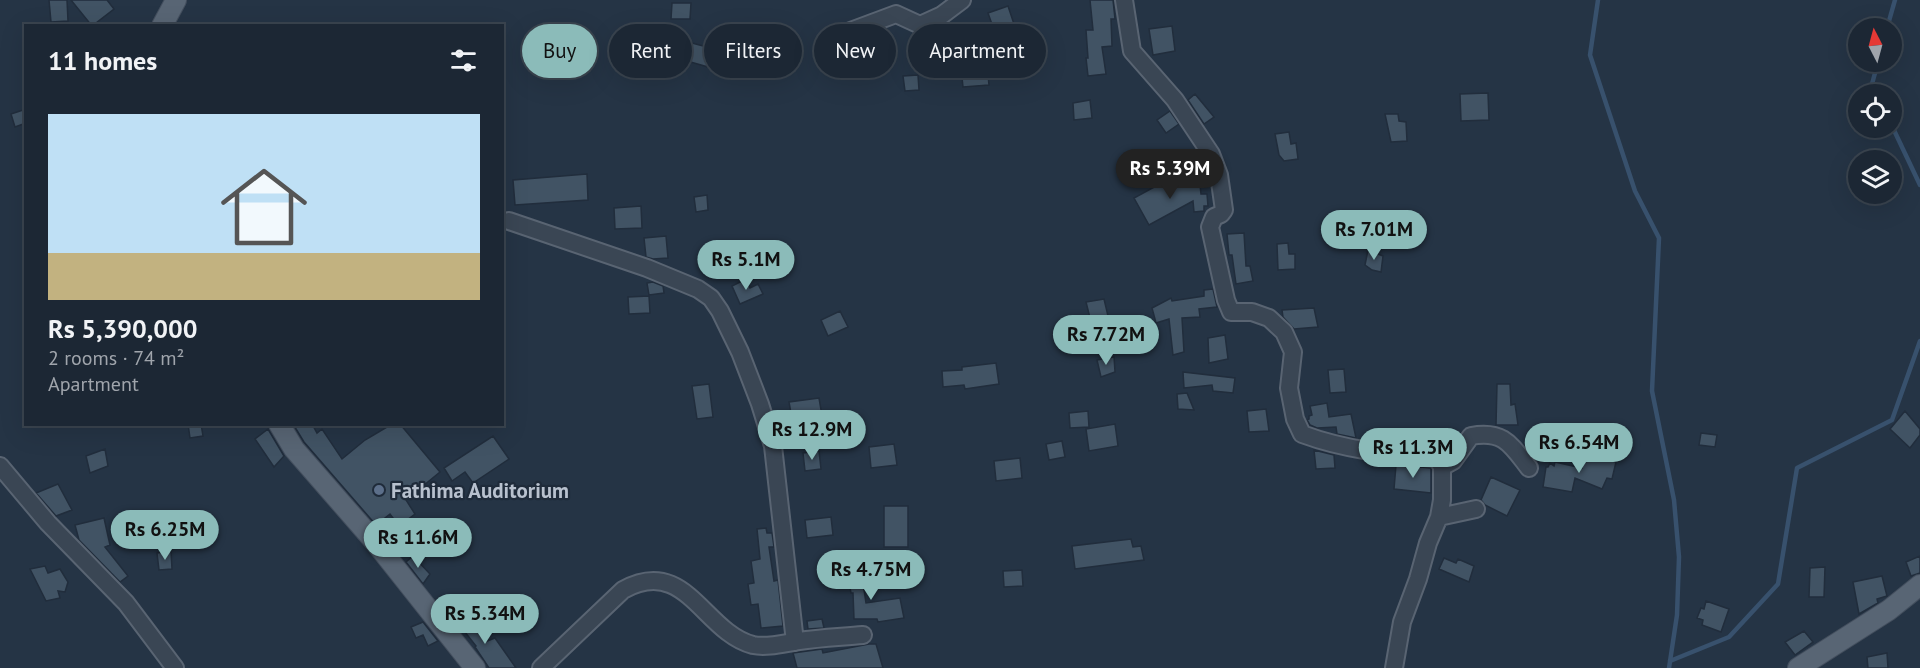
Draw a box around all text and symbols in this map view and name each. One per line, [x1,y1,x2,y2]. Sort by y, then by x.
north arrow [1848,18,1902,72]
map controls [1848,18,1902,204]
chip: Buy [522,24,597,78]
chip: Rent [609,24,692,78]
chip: Filters [704,24,802,78]
chip: New [814,24,896,78]
chip: Apartment [908,24,1046,78]
text: 11 homes [48,44,157,77]
icon: filters [447,44,480,77]
button: locate [1848,84,1902,138]
pin: Rs 5.39M [1108,149,1232,200]
button: layers [1848,150,1902,204]
icon: home [210,153,318,261]
text: Rs 5.39M [1130,155,1210,181]
pin: Rs 7.01M [1312,210,1436,261]
text: Rs 7.01M [1335,216,1413,242]
pin: Rs 5.1M [691,240,801,291]
text: Rs 5.1M [711,246,781,272]
text: Rs 5,390,000 [48,312,198,345]
pin: Rs 7.72M [1044,315,1168,366]
text: Rs 7.72M [1067,321,1145,347]
text: 2 rooms · 74 m² [48,345,184,371]
text: Apartment [48,371,139,397]
pin: Rs 12.9M [750,410,874,461]
text: Rs 12.9M [772,416,852,442]
pin: Rs 6.54M [1517,423,1641,474]
pin: Rs 11.3M [1351,428,1475,479]
text: Rs 6.54M [1539,429,1619,455]
text: Rs 11.3M [1373,434,1453,460]
place label: Fathima Auditorium [391,477,569,504]
marker: Fathima Auditorium [372,483,386,497]
pin: Rs 6.25M [103,510,227,561]
text: Rs 6.25M [125,516,205,542]
pin: Rs 11.6M [356,518,480,569]
text: Rs 11.6M [378,524,458,550]
pin: Rs 4.75M [809,550,933,601]
text: Rs 4.75M [831,556,911,582]
pin: Rs 5.34M [423,594,547,645]
text: Rs 5.34M [445,600,525,626]

